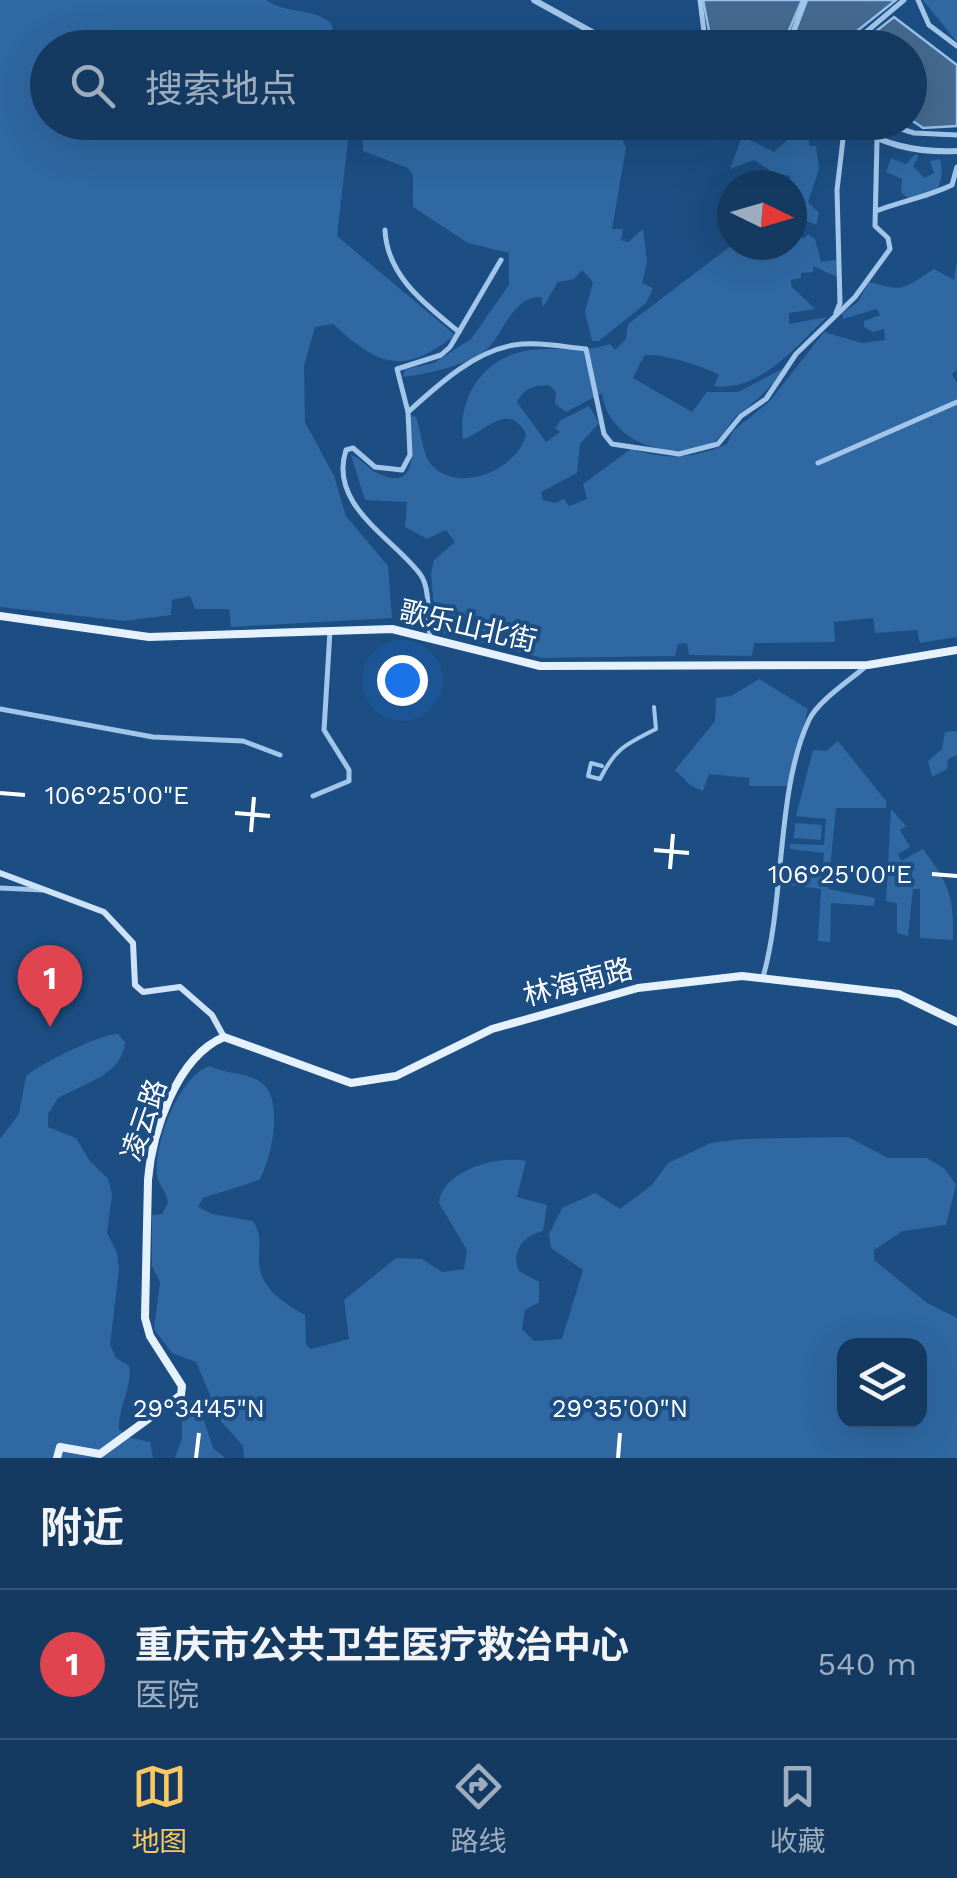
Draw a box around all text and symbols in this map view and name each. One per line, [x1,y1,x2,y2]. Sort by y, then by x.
search box [30,30,927,140]
icon: search [65,58,120,113]
text: 搜索地点 [145,67,297,111]
north arrow [717,170,807,260]
street label: 歌乐山北街 [396,594,540,658]
your location [377,655,428,706]
text: 106°25'00"E [45,781,189,810]
text: 106°25'00"E [768,860,912,889]
pin: 1 [18,944,82,1027]
street label: 林海南路 [520,952,636,1012]
street label: 凌云路 [115,1075,173,1165]
map controls [837,1338,927,1428]
button: layers [837,1338,927,1428]
text: 29°34'45"N [133,1394,265,1423]
text: 29°35'00"N [552,1394,688,1423]
text: 附近 [40,1503,124,1552]
text: 重庆市公共卫生医疗救治中心 [135,1623,629,1667]
text: 1 [66,1645,79,1683]
text: 540 m [818,1645,917,1683]
text: 医院 [135,1676,199,1714]
tab: 地图 [131,1759,188,1859]
tab: 路线 [450,1759,507,1859]
tab: 收藏 [769,1759,826,1859]

